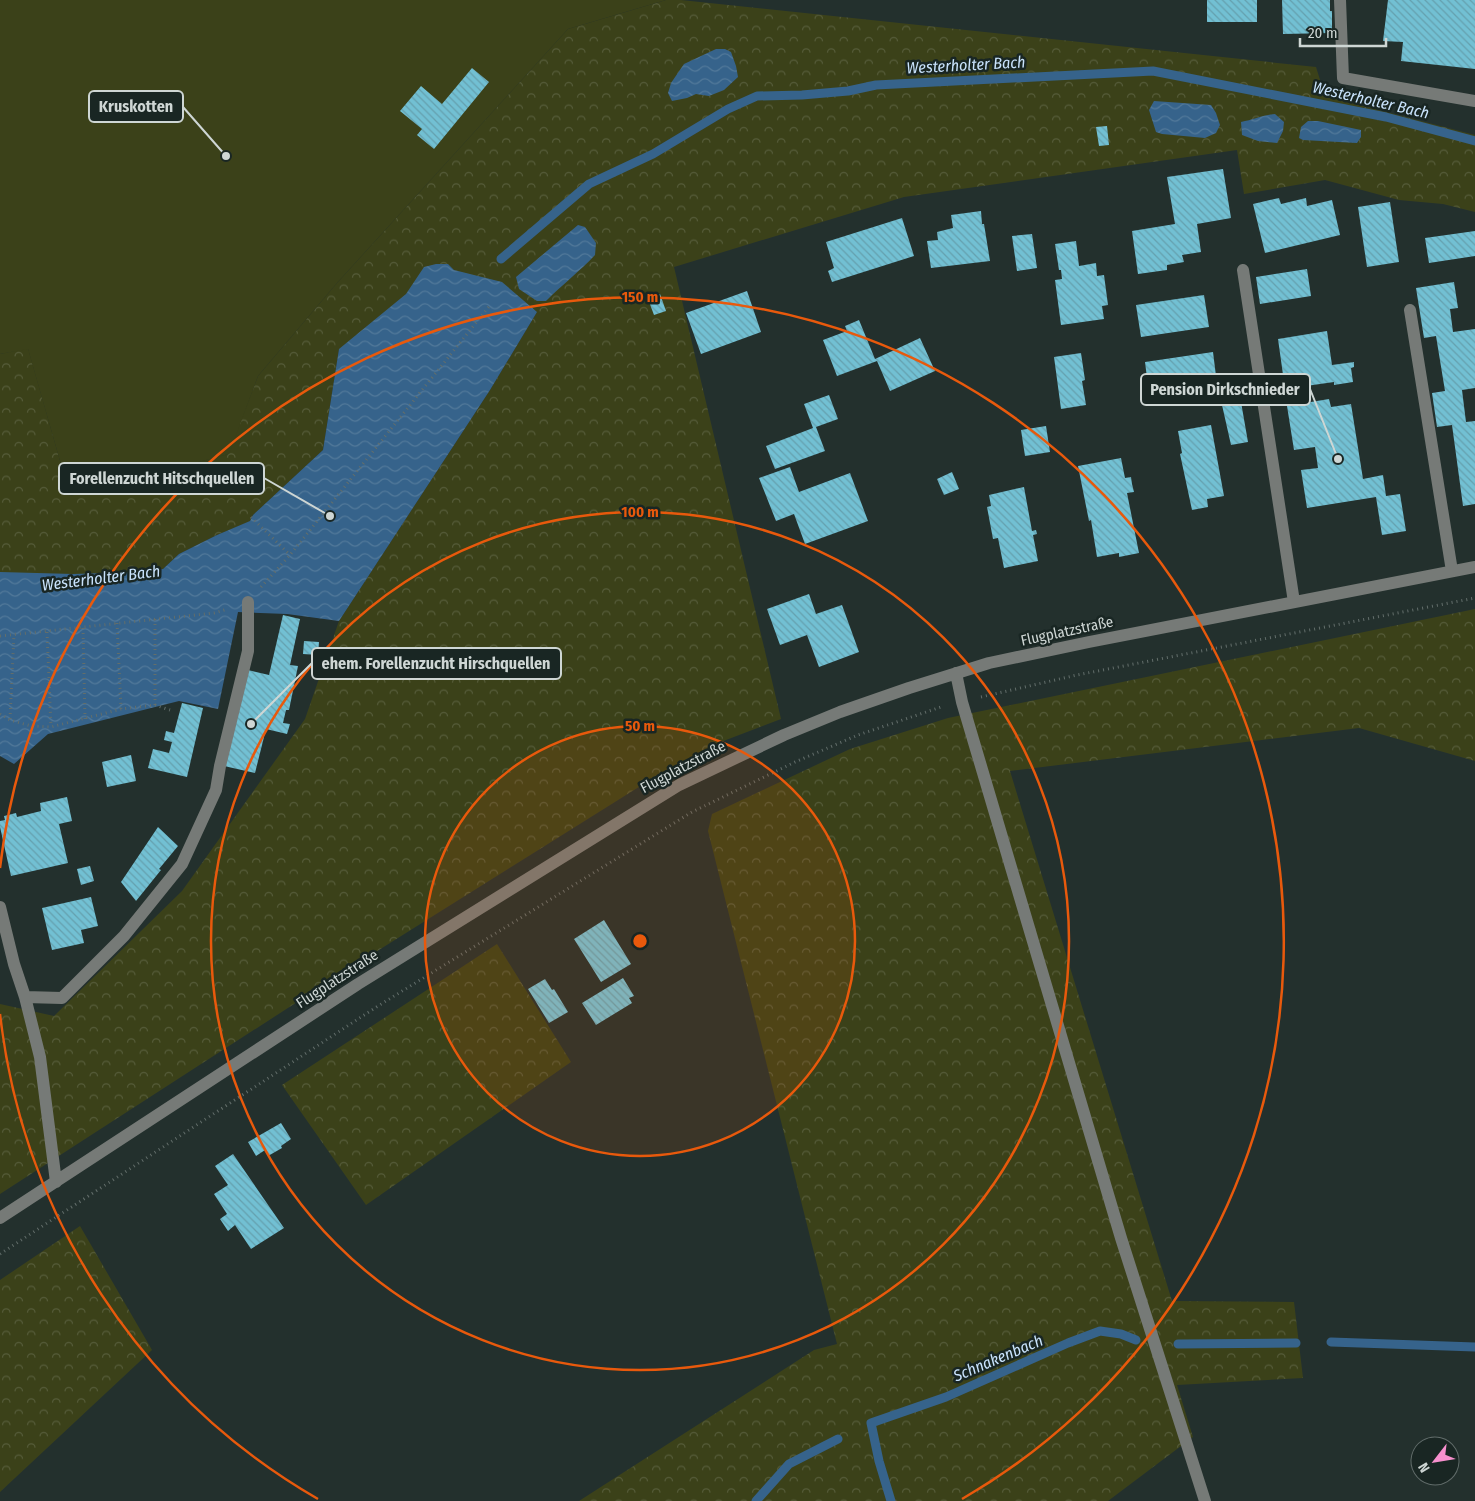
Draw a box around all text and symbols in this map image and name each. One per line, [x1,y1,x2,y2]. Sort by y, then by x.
scale bar [1300,15,1386,47]
text: 20 m [1308,24,1338,42]
water label: Westerholter Bach [906,52,1026,78]
water label: Westerholter Bach [1311,77,1431,123]
callout: Kruskotten [89,91,183,122]
text: Kruskotten [99,97,173,116]
text: 150 m [622,288,658,306]
callout: Pension Dirkschnieder [1141,374,1310,405]
text: Pension Dirkschnieder [1150,380,1300,399]
callout: Forellenzucht Hitschquellen [59,463,264,494]
text: Forellenzucht Hitschquellen [70,469,254,488]
text: 100 m [621,503,659,521]
water label: Westerholter Bach [41,561,161,595]
street label: Flugplatzstraße [1019,612,1115,650]
callout: ehem. Forellenzucht Hirschquellen [312,648,561,679]
text: ehem. Forellenzucht Hirschquellen [322,654,550,673]
text: 50 m [625,717,655,735]
street label: Flugplatzstraße [637,737,729,797]
centre of rings [631,932,649,950]
street label: Flugplatzstraße [293,946,381,1012]
water label: Schnakenbach [949,1331,1046,1386]
north arrow [1410,1436,1460,1486]
text: N [1415,1459,1434,1475]

